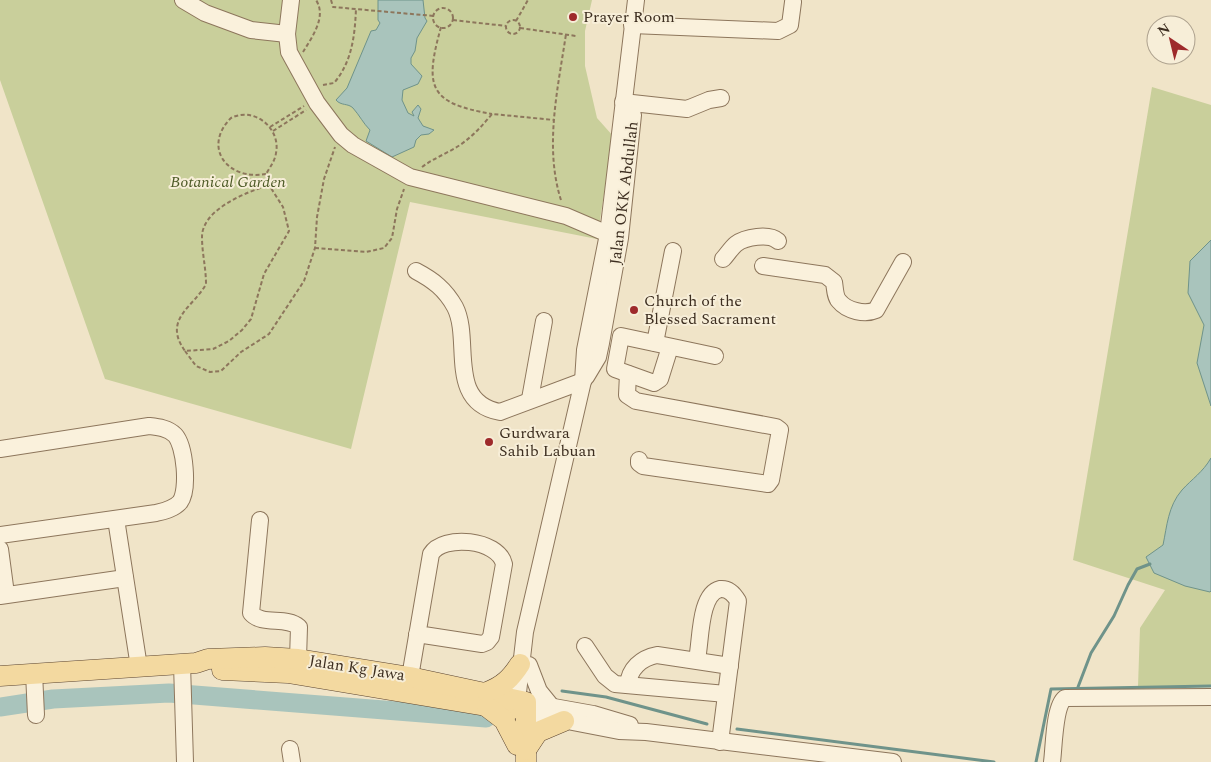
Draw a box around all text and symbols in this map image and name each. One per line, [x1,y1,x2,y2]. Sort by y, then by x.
place label: Prayer Room [583,5,675,29]
marker: Prayer Room [567,11,579,23]
north arrow [1146,15,1196,65]
text: N [1153,18,1175,42]
street label: Jalan OKK Abdullah [603,120,645,266]
park label: Botanical Garden [170,170,286,194]
place label: Church of the Blessed Sacrament [644,289,777,331]
marker: Church of the Blessed Sacrament [628,304,640,316]
place label: Gurdwara Sahib Labuan [499,421,596,463]
marker: Gurdwara Sahib Labuan [483,436,495,448]
street label: Jalan Kg Jawa [307,649,407,687]

